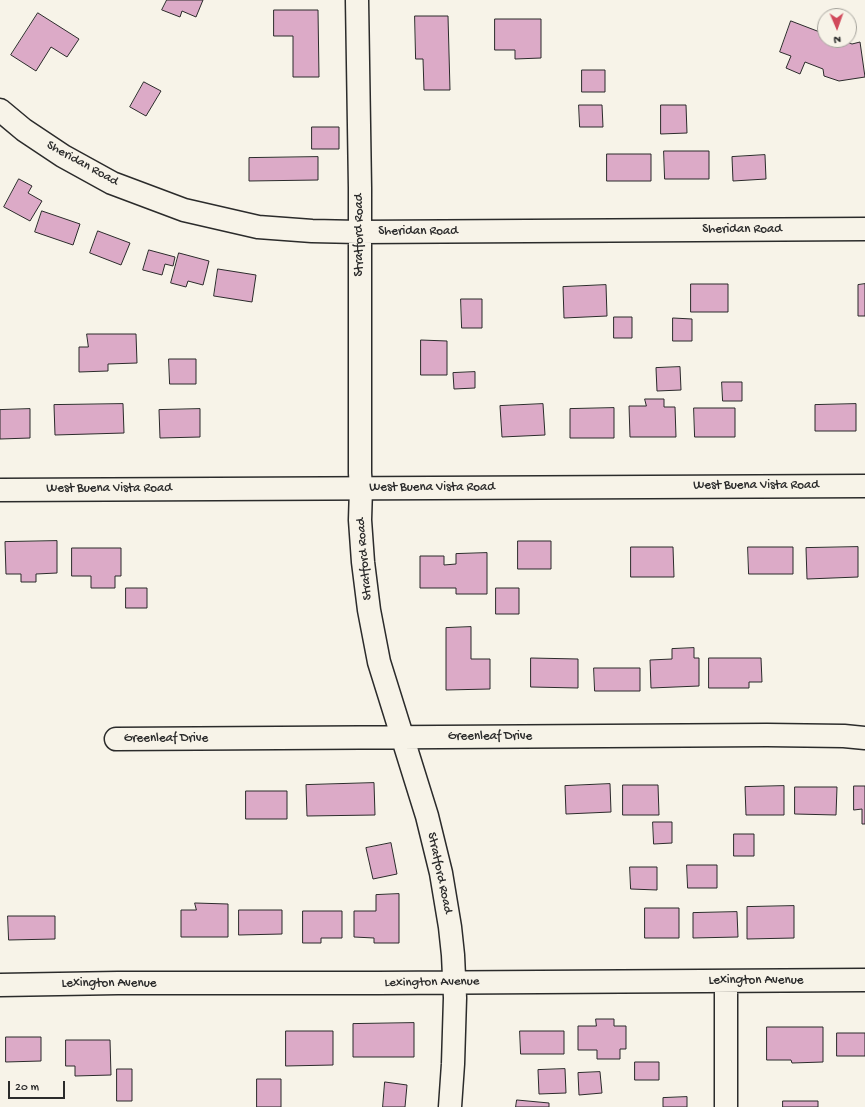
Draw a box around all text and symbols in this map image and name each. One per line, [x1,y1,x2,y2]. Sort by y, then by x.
north arrow [817,8,857,48]
text: N [834,33,841,45]
street label: Sheridan Road [43,138,121,190]
street label: Stratford Road [352,194,368,276]
street label: Sheridan Road [702,222,782,238]
street label: Sheridan Road [378,224,458,240]
street label: West Buena Vista Road [693,478,819,494]
street label: West Buena Vista Road [369,480,495,496]
street label: West Buena Vista Road [46,481,172,497]
street label: Stratford Road [354,517,376,601]
street label: Greenleaf Drive [448,729,532,745]
street label: Greenleaf Drive [124,731,208,747]
street label: Stratford Road [423,831,455,915]
street label: Lexington Avenue [708,973,804,989]
street label: Lexington Avenue [384,974,480,992]
street label: Lexington Avenue [61,976,157,992]
scale bar [10,1073,67,1099]
text: 20 m [15,1081,39,1095]

